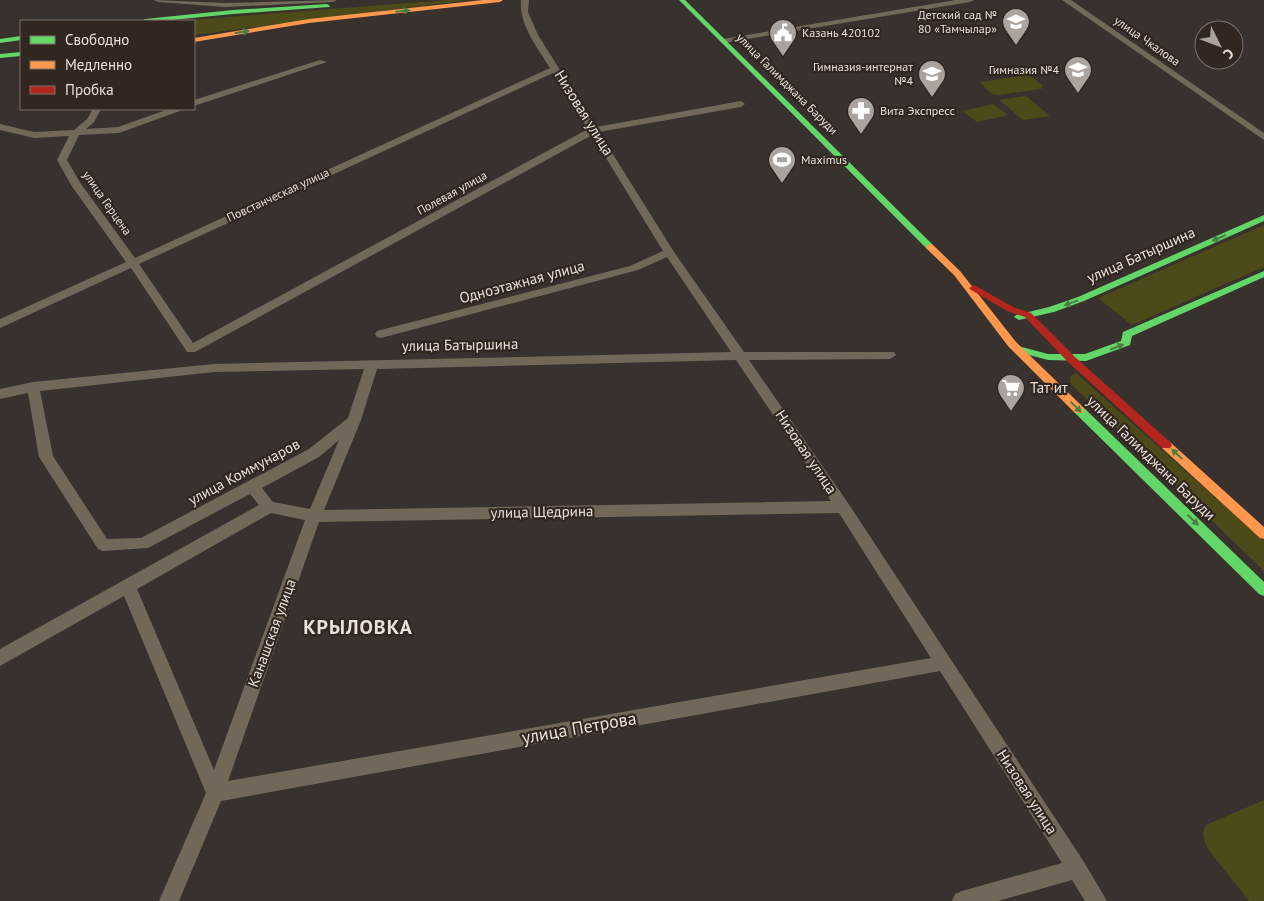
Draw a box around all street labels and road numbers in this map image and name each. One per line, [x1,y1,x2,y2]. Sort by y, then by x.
street label: улица Чкалова [1111,12,1183,69]
street label: улица Галимджана Баруди [733,30,841,138]
street label: Низовая улица [551,67,618,159]
street label: Повстанческая улица [224,164,331,225]
street label: Полевая улица [414,167,489,218]
street label: улица Герцена [80,168,135,238]
street label: улица Батыршина [1084,222,1198,287]
street label: Одноэтажная улица [457,256,587,307]
street label: улица Батыршина [402,334,518,355]
street label: улица Галимджана Баруди [1083,391,1220,524]
street label: Низовая улица [771,406,841,497]
street label: улица Коммунаров [185,434,303,509]
street label: улица Щедрина [490,501,594,522]
street label: Канашская улица [243,576,300,690]
street label: улица Петрова [520,706,638,749]
street label: Низовая улица [993,746,1062,838]

